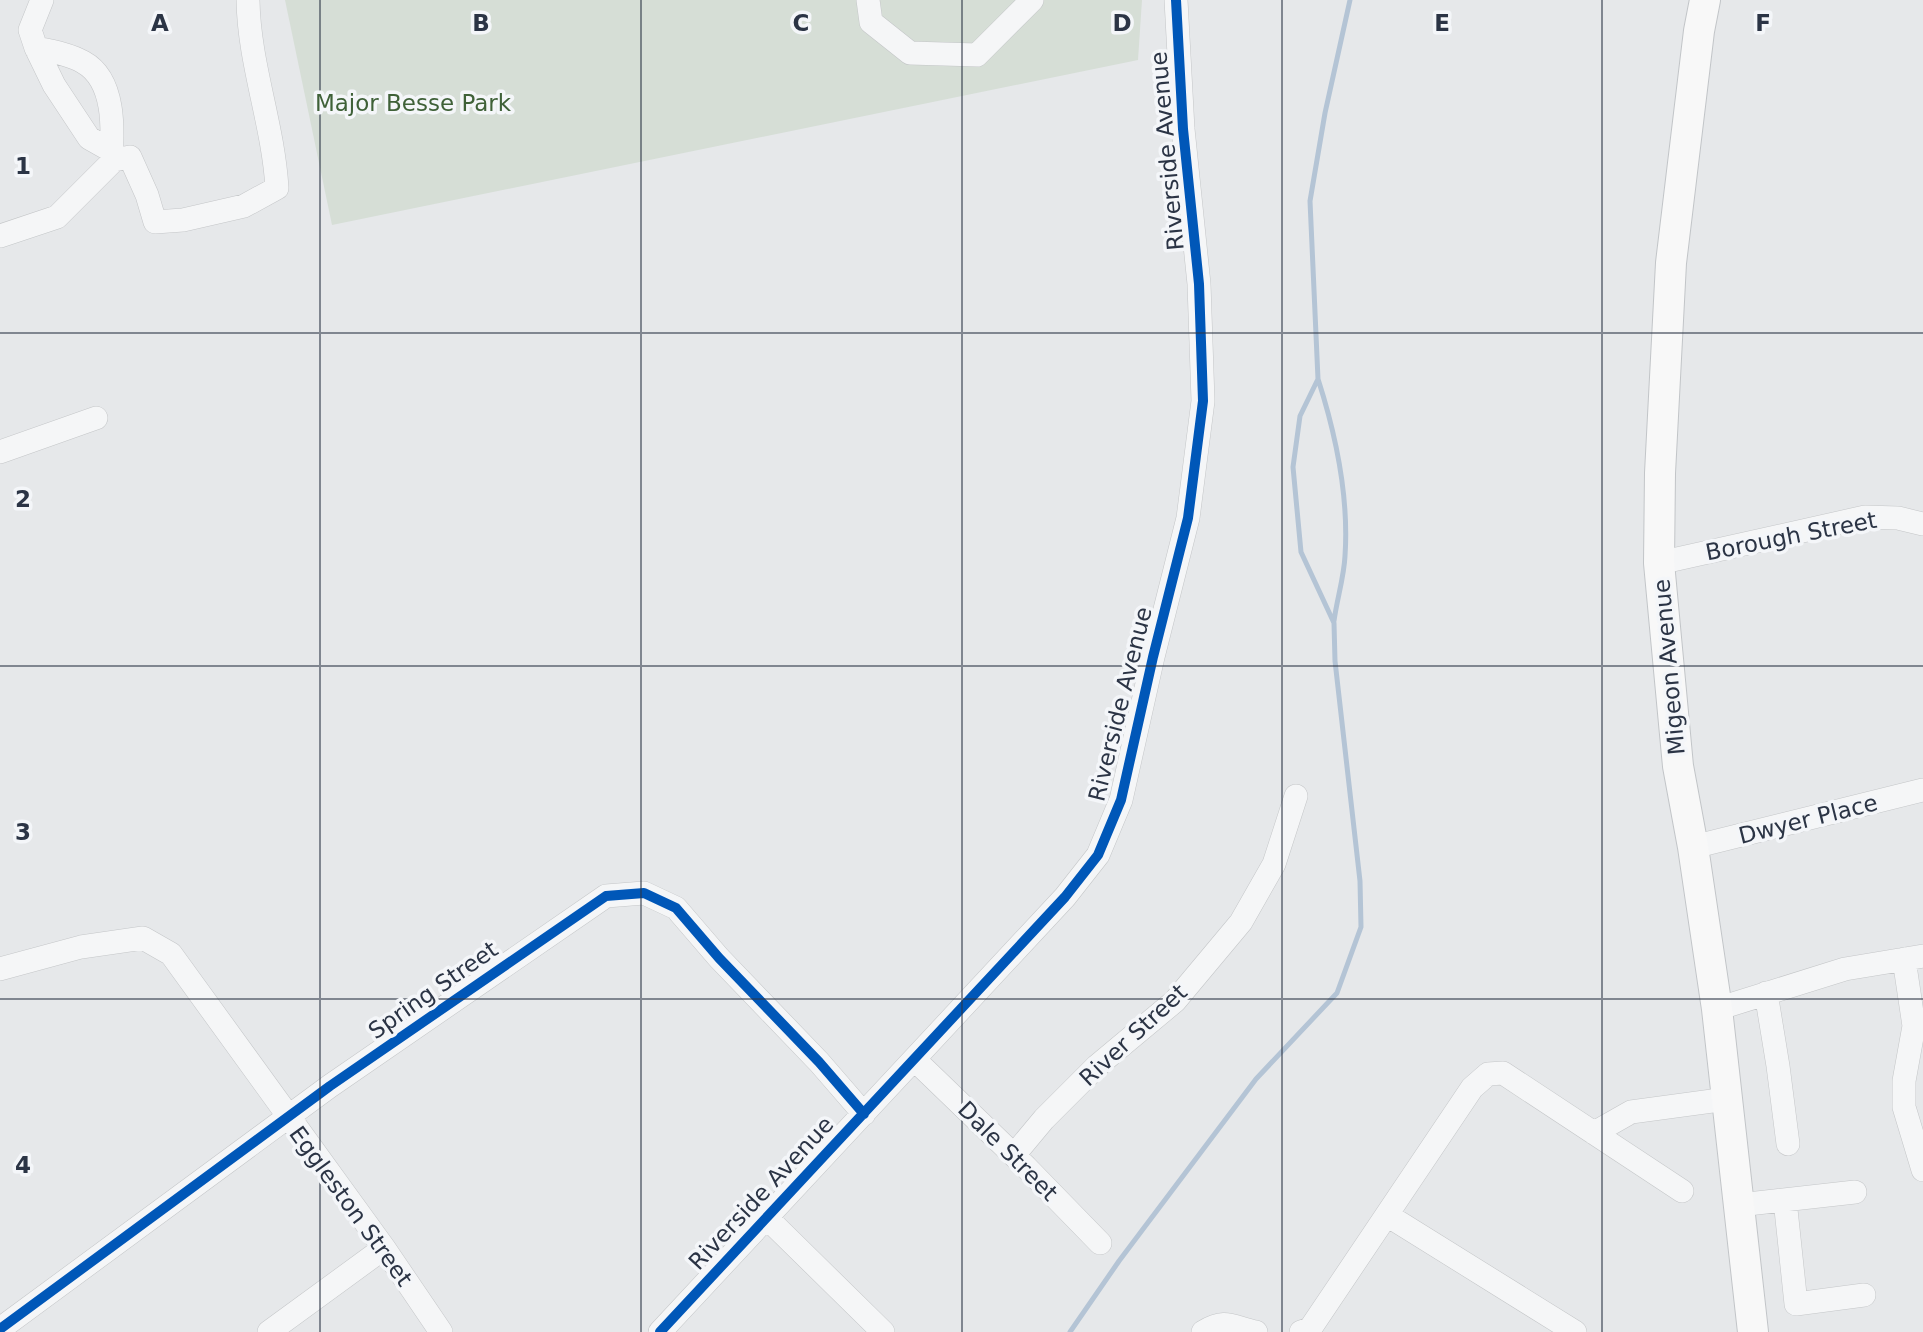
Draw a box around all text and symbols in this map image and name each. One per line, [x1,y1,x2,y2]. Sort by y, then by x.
text: A [151,10,169,36]
text: B [472,10,490,36]
text: C [793,10,809,36]
text: D [1112,10,1132,36]
text: E [1434,10,1450,36]
text: F [1755,10,1771,36]
street label: Riverside Avenue [1145,51,1189,251]
park label: Major Besse Park [315,90,512,116]
text: 1 [15,153,31,179]
text: 2 [15,486,31,512]
street label: Borough Street [1703,507,1879,565]
street label: Migeon Avenue [1648,578,1690,756]
street label: Riverside Avenue [1083,604,1157,804]
street label: Dwyer Place [1736,789,1880,849]
text: 3 [15,819,31,845]
street label: Spring Street [364,936,502,1044]
street label: River Street [1074,979,1192,1091]
street label: Dale Street [953,1096,1063,1206]
street label: Riverside Avenue [683,1111,839,1275]
street label: Eggleston Street [284,1121,418,1291]
text: 4 [15,1152,31,1178]

